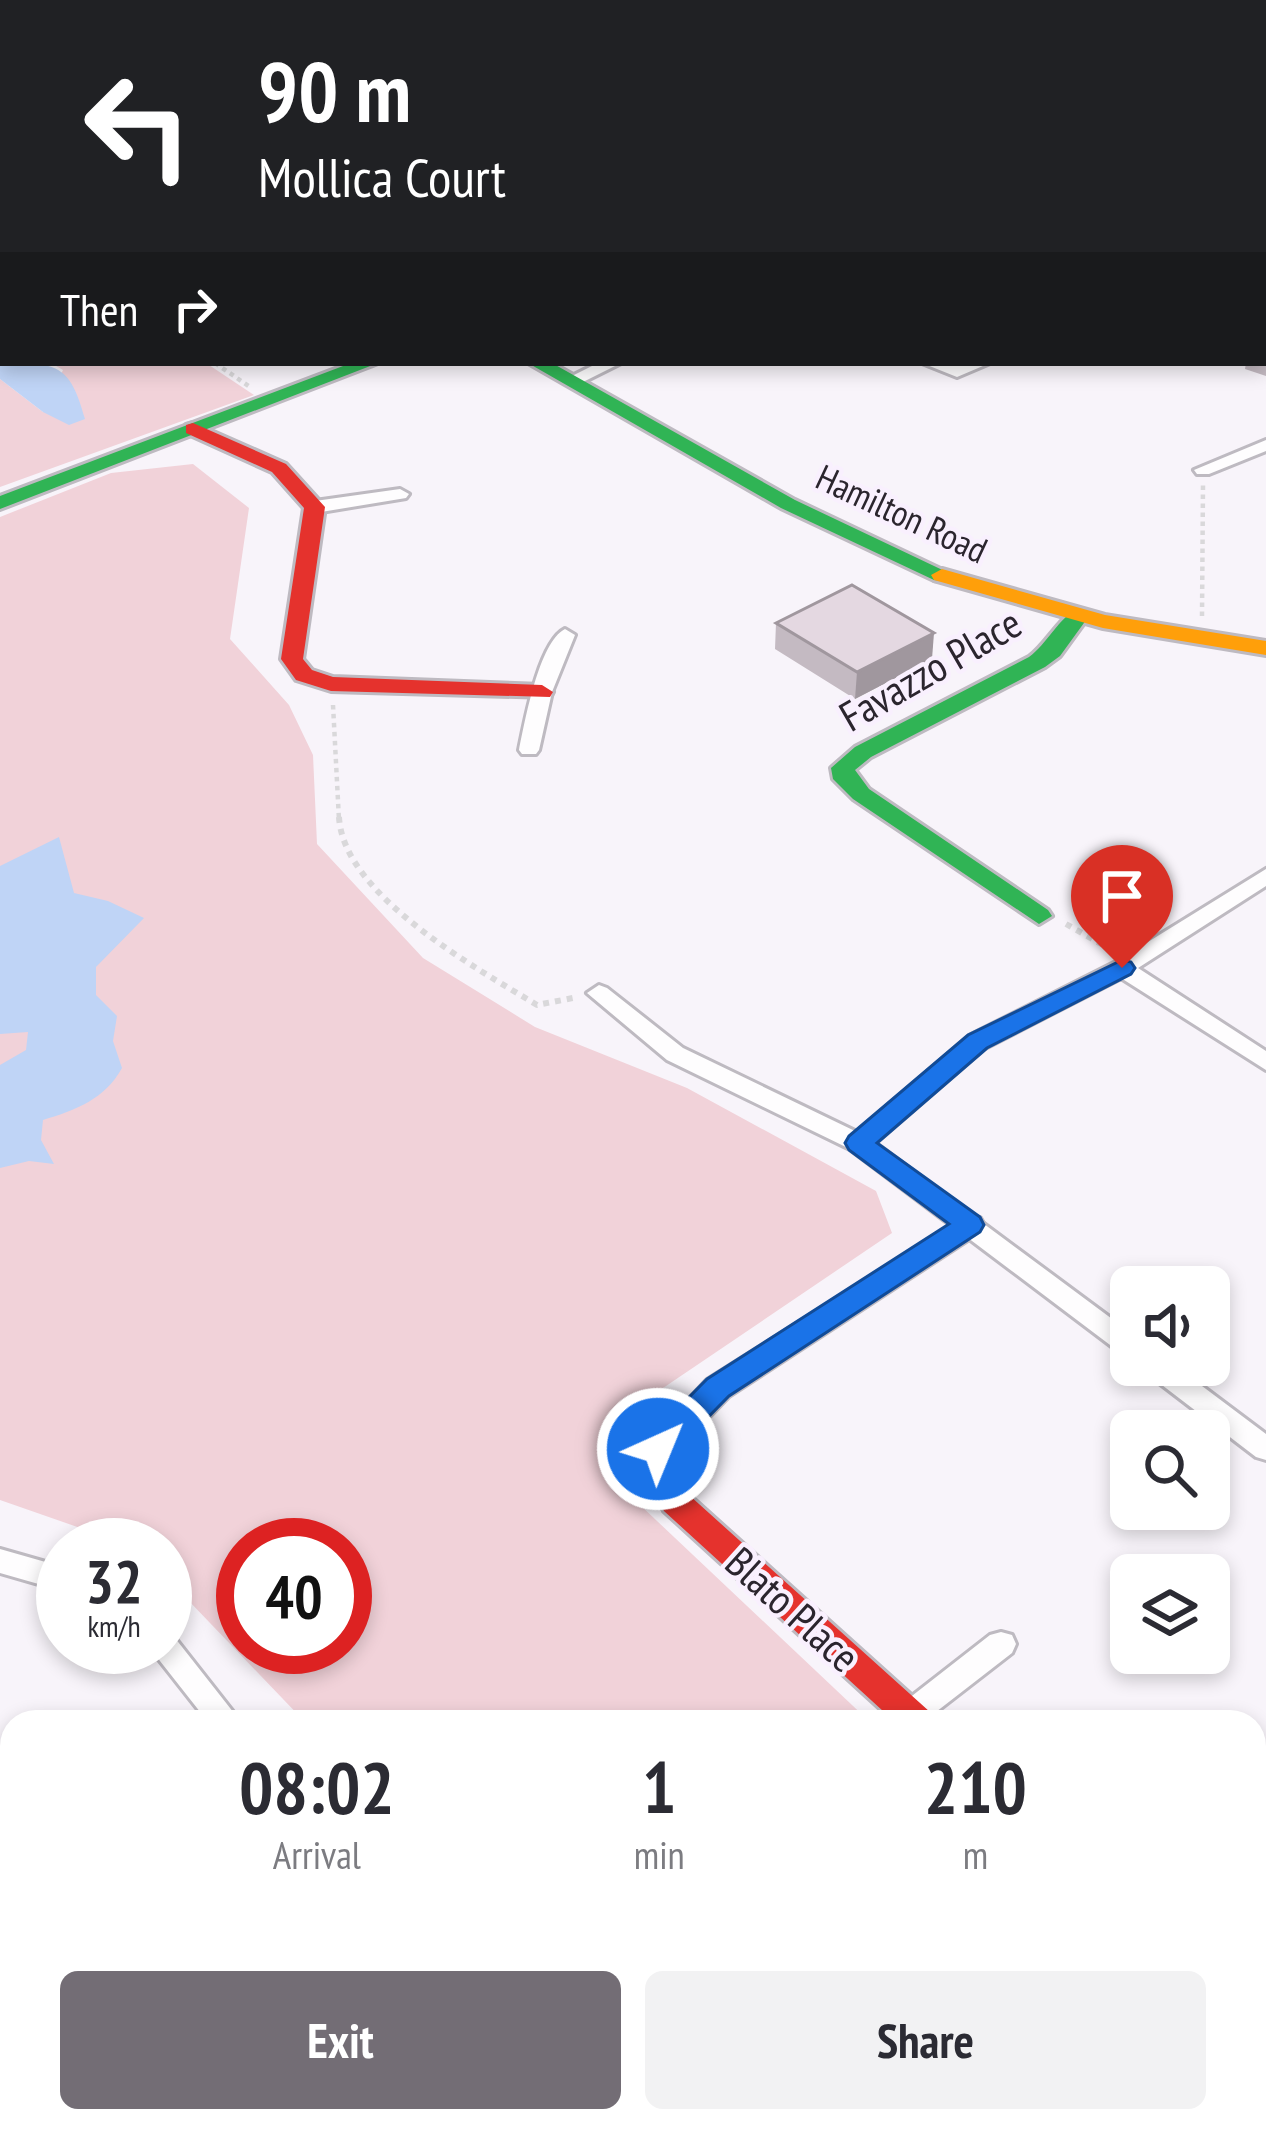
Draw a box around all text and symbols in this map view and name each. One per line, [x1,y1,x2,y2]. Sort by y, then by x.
text: 90 m [258,36,411,145]
icon: left [60,48,216,204]
text: Mollica Court [258,142,506,212]
icon: right [162,276,228,342]
text: Then [60,280,138,338]
street label: Hamilton Road [809,453,995,573]
street label: Favazzo Place [829,595,1031,743]
pin [1071,845,1173,968]
icon: arrive [1089,863,1155,929]
map controls [1110,1266,1230,1674]
button: sound [1110,1266,1230,1386]
position arrow [595,1386,721,1512]
button: search [1110,1410,1230,1530]
speed limit sign: 40 [216,1518,372,1674]
street label: Blato Place [714,1534,872,1684]
text: 32 [85,1542,143,1620]
button: layers [1110,1554,1230,1674]
text: km/h [87,1606,141,1645]
text: 08:02 [239,1740,395,1833]
text: 1 [642,1740,676,1833]
text: 210 [924,1740,1027,1833]
text: Arrival [273,1829,361,1880]
text: min [634,1829,685,1880]
text: m [963,1829,988,1880]
button: Exit [60,1971,621,2109]
button: Share [645,1971,1206,2109]

